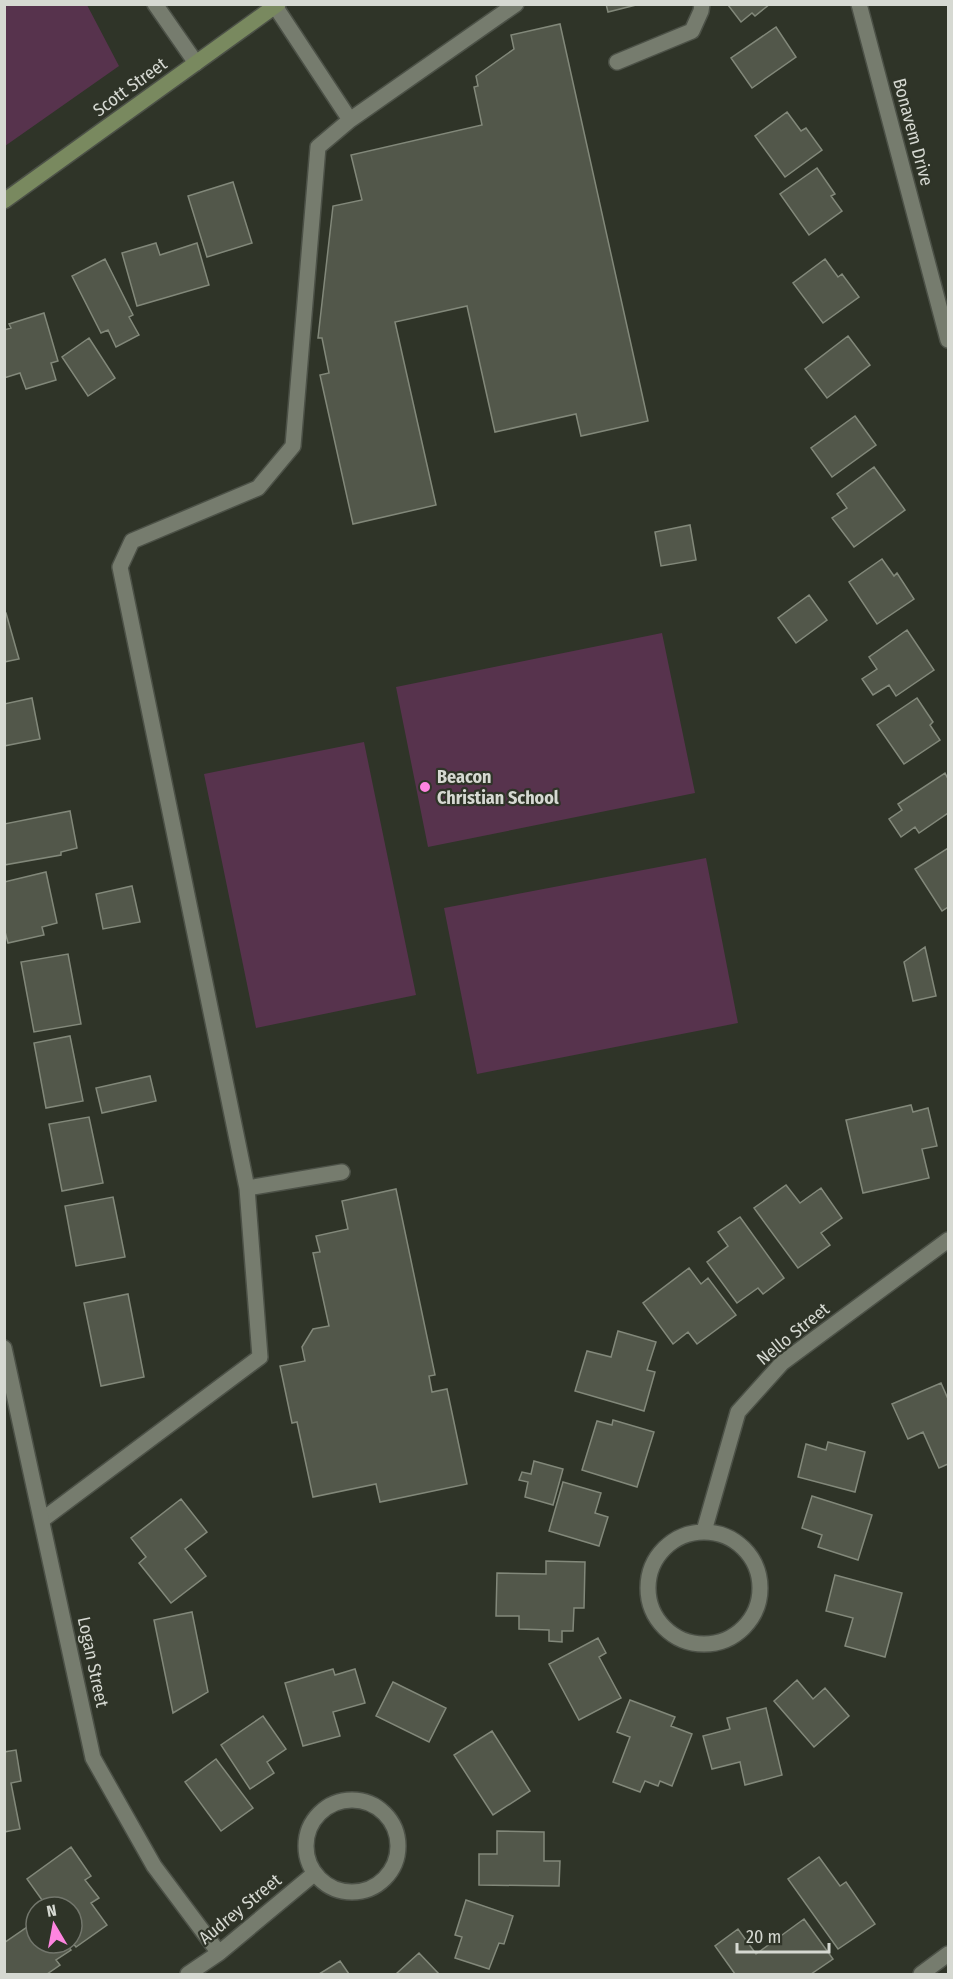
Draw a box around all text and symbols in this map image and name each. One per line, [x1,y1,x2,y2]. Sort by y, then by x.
street label: Scott Street [89,53,171,121]
street label: Bonavem Drive [888,76,938,188]
place label: Beacon Christian School [437,766,559,809]
marker: Beacon Christian School [418,780,432,794]
street label: Nello Street [752,1298,834,1370]
street label: Logan Street [73,1615,113,1709]
street label: Audrey Street [194,1869,286,1949]
north arrow [24,1895,84,1955]
text: N [45,1901,58,1921]
scale bar [737,1916,828,1954]
text: 20 m [746,1926,781,1948]

